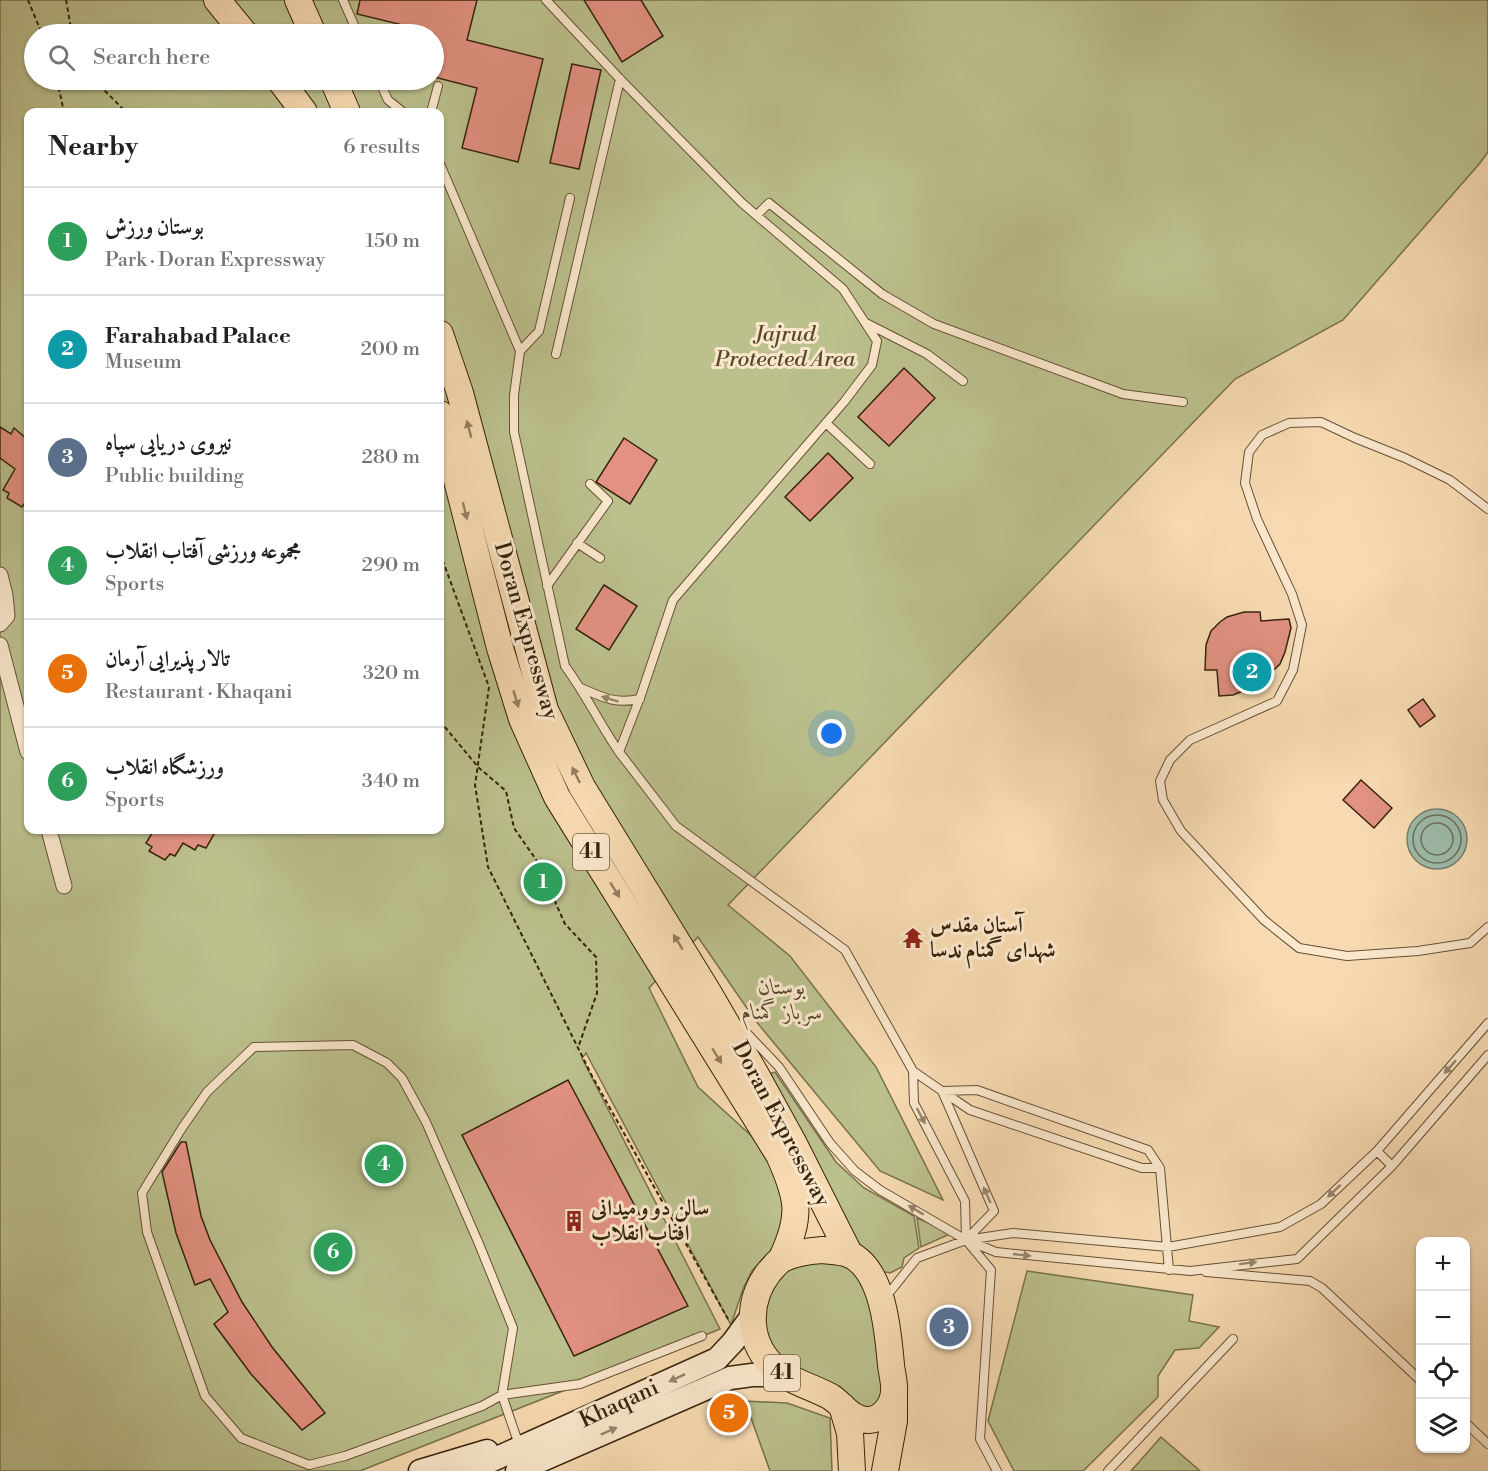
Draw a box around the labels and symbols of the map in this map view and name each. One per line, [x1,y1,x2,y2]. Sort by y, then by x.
park label: Jajrud Protected Area [714,321,856,373]
one-way arrow [464,420,474,439]
one-way arrow [460,502,470,520]
street label: Doran Expressway [488,539,564,723]
pin: 2 [1232,650,1272,694]
one-way arrow [512,690,521,708]
one-way arrow [601,694,619,703]
your location [817,719,846,748]
one-way arrow [572,767,581,784]
road number: 41 [573,834,609,870]
pin: 1 [524,860,562,904]
one-way arrow [609,882,620,898]
place label: آستان مقدس شهدای گمنام ندسا [930,911,1056,969]
temple icon: آستان مقدس شهدای گمنام ندسا [901,926,925,950]
one-way arrow [672,934,683,950]
park label: بوستان سرباز گمنام [741,974,823,1031]
street label: Doran Expressway [726,1037,836,1212]
one-way arrow [712,1048,723,1064]
one-way arrow [1444,1059,1457,1074]
one-way arrow [916,1108,926,1125]
pin: 4 [364,1142,404,1186]
one-way arrow [1328,1184,1342,1198]
one-way arrow [983,1186,992,1203]
place label: سالن دو و میدانی افتاب انقلاب [590,1195,709,1247]
one-way arrow [907,1205,924,1215]
building icon: سالن دو و میدانی افتاب انقلاب [562,1209,586,1233]
pin: 6 [314,1230,352,1274]
one-way arrow [1013,1250,1032,1260]
one-way arrow [1239,1259,1258,1268]
pin: 3 [930,1304,968,1350]
road number: 41 [764,1355,800,1391]
one-way arrow [668,1373,685,1382]
street label: Khaqani [575,1374,663,1434]
pin: 5 [710,1390,748,1436]
one-way arrow [601,1426,619,1436]

